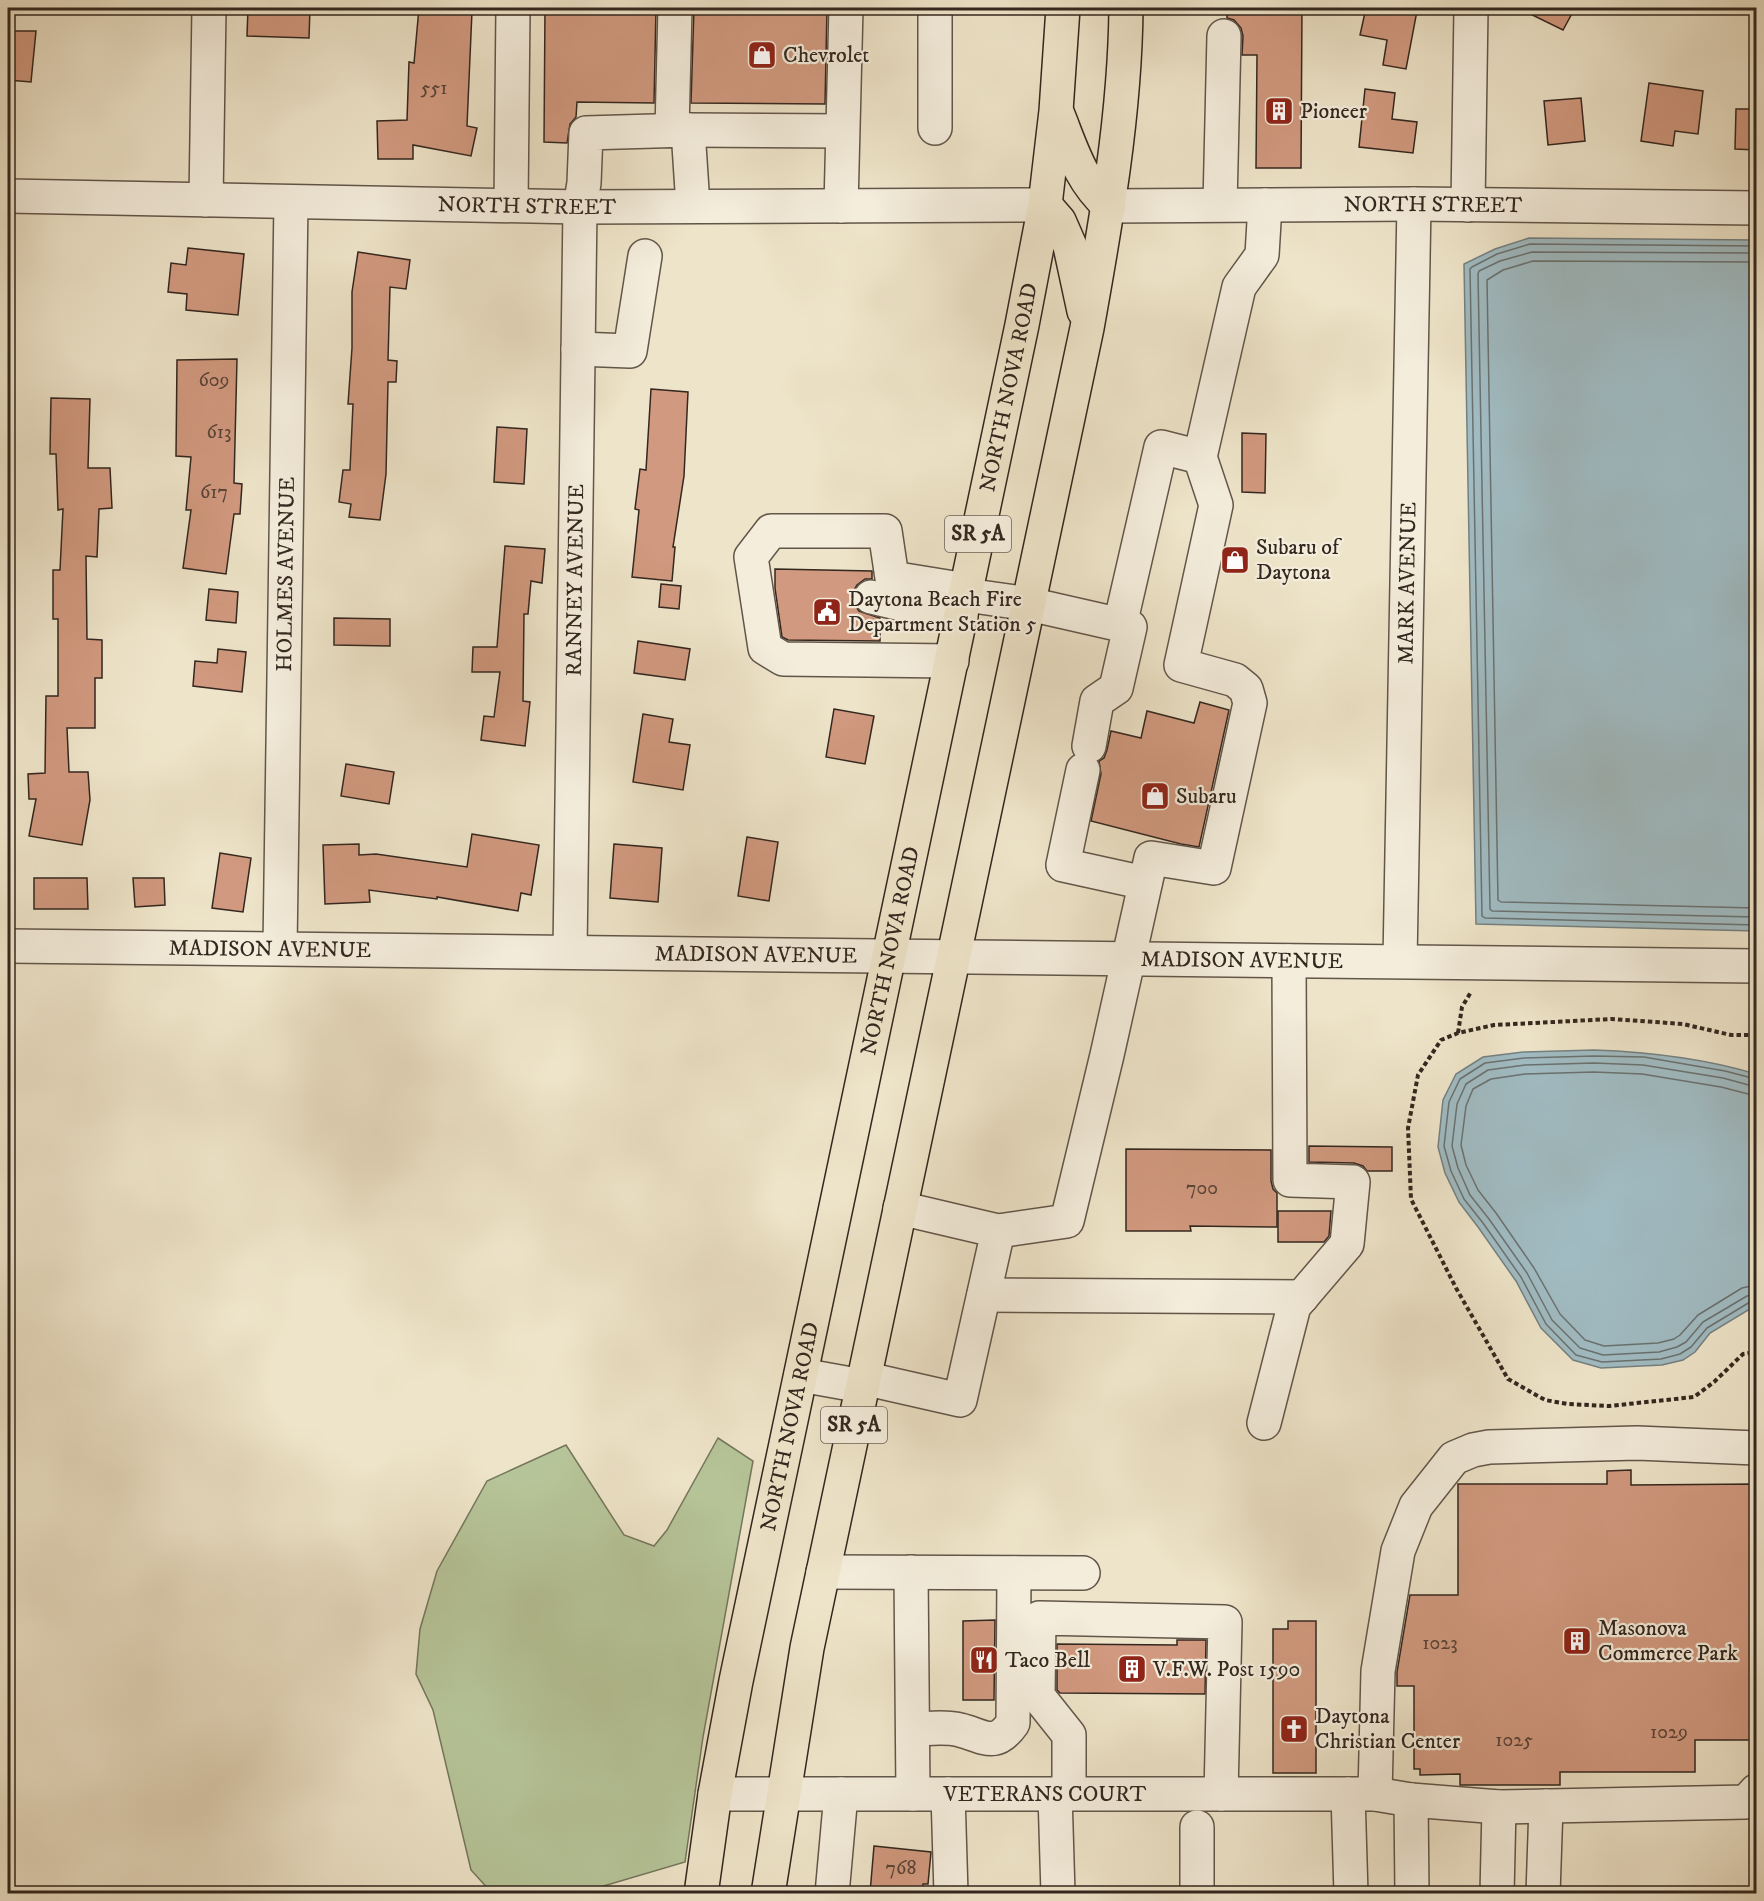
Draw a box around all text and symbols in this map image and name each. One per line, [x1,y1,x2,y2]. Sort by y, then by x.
shop icon: Chevrolet [746,39,778,71]
place label: Chevrolet [783,42,869,69]
house number: 551 [420,76,448,101]
building icon: Pioneer [1263,95,1295,127]
place label: Pioneer [1300,98,1368,125]
street label: NORTH STREET [1344,190,1523,219]
street label: NORTH STREET [437,191,616,221]
street label: NORTH NOVA ROAD [974,280,1043,494]
house number: 609 [198,368,230,393]
house number: 613 [206,420,232,445]
street label: HOLMES AVENUE [271,476,300,672]
house number: 617 [200,480,228,505]
street label: RANNEY AVENUE [560,484,590,676]
street label: MARK AVENUE [1392,502,1422,665]
road number: SR 5A [945,516,1011,552]
place label: Subaru of Daytona [1256,534,1343,586]
shop icon: Subaru of Daytona [1219,544,1251,576]
place label: Daytona Beach Fire Department Station 5 [848,586,1036,638]
public building icon: Daytona Beach Fire Department Station 5 [811,596,843,628]
shop icon: Subaru [1139,780,1171,812]
place label: Subaru [1176,783,1237,810]
street label: NORTH NOVA ROAD [855,844,925,1058]
street label: MADISON AVENUE [169,934,371,964]
street label: MADISON AVENUE [654,940,857,969]
street label: MADISON AVENUE [1140,945,1343,975]
house number: 700 [1186,1176,1218,1201]
street label: NORTH NOVA ROAD [754,1320,825,1533]
road number: SR 5A [821,1407,887,1443]
place label: Masonova Commerce Park [1598,1615,1738,1667]
building icon: Masonova Commerce Park [1561,1625,1593,1657]
house number: 1023 [1422,1631,1458,1656]
restaurant icon: Taco Bell [968,1644,1000,1676]
place label: Taco Bell [1005,1647,1091,1674]
building icon: V.F.W. Post 1590 [1116,1653,1148,1685]
place label: V.F.W. Post 1590 [1152,1656,1300,1683]
place label: Daytona Christian Center [1315,1703,1461,1755]
church icon: Daytona Christian Center [1278,1713,1310,1745]
house number: 1029 [1650,1720,1688,1745]
house number: 1025 [1495,1728,1533,1753]
street label: VETERANS COURT [942,1781,1147,1808]
house number: 768 [886,1856,916,1881]

